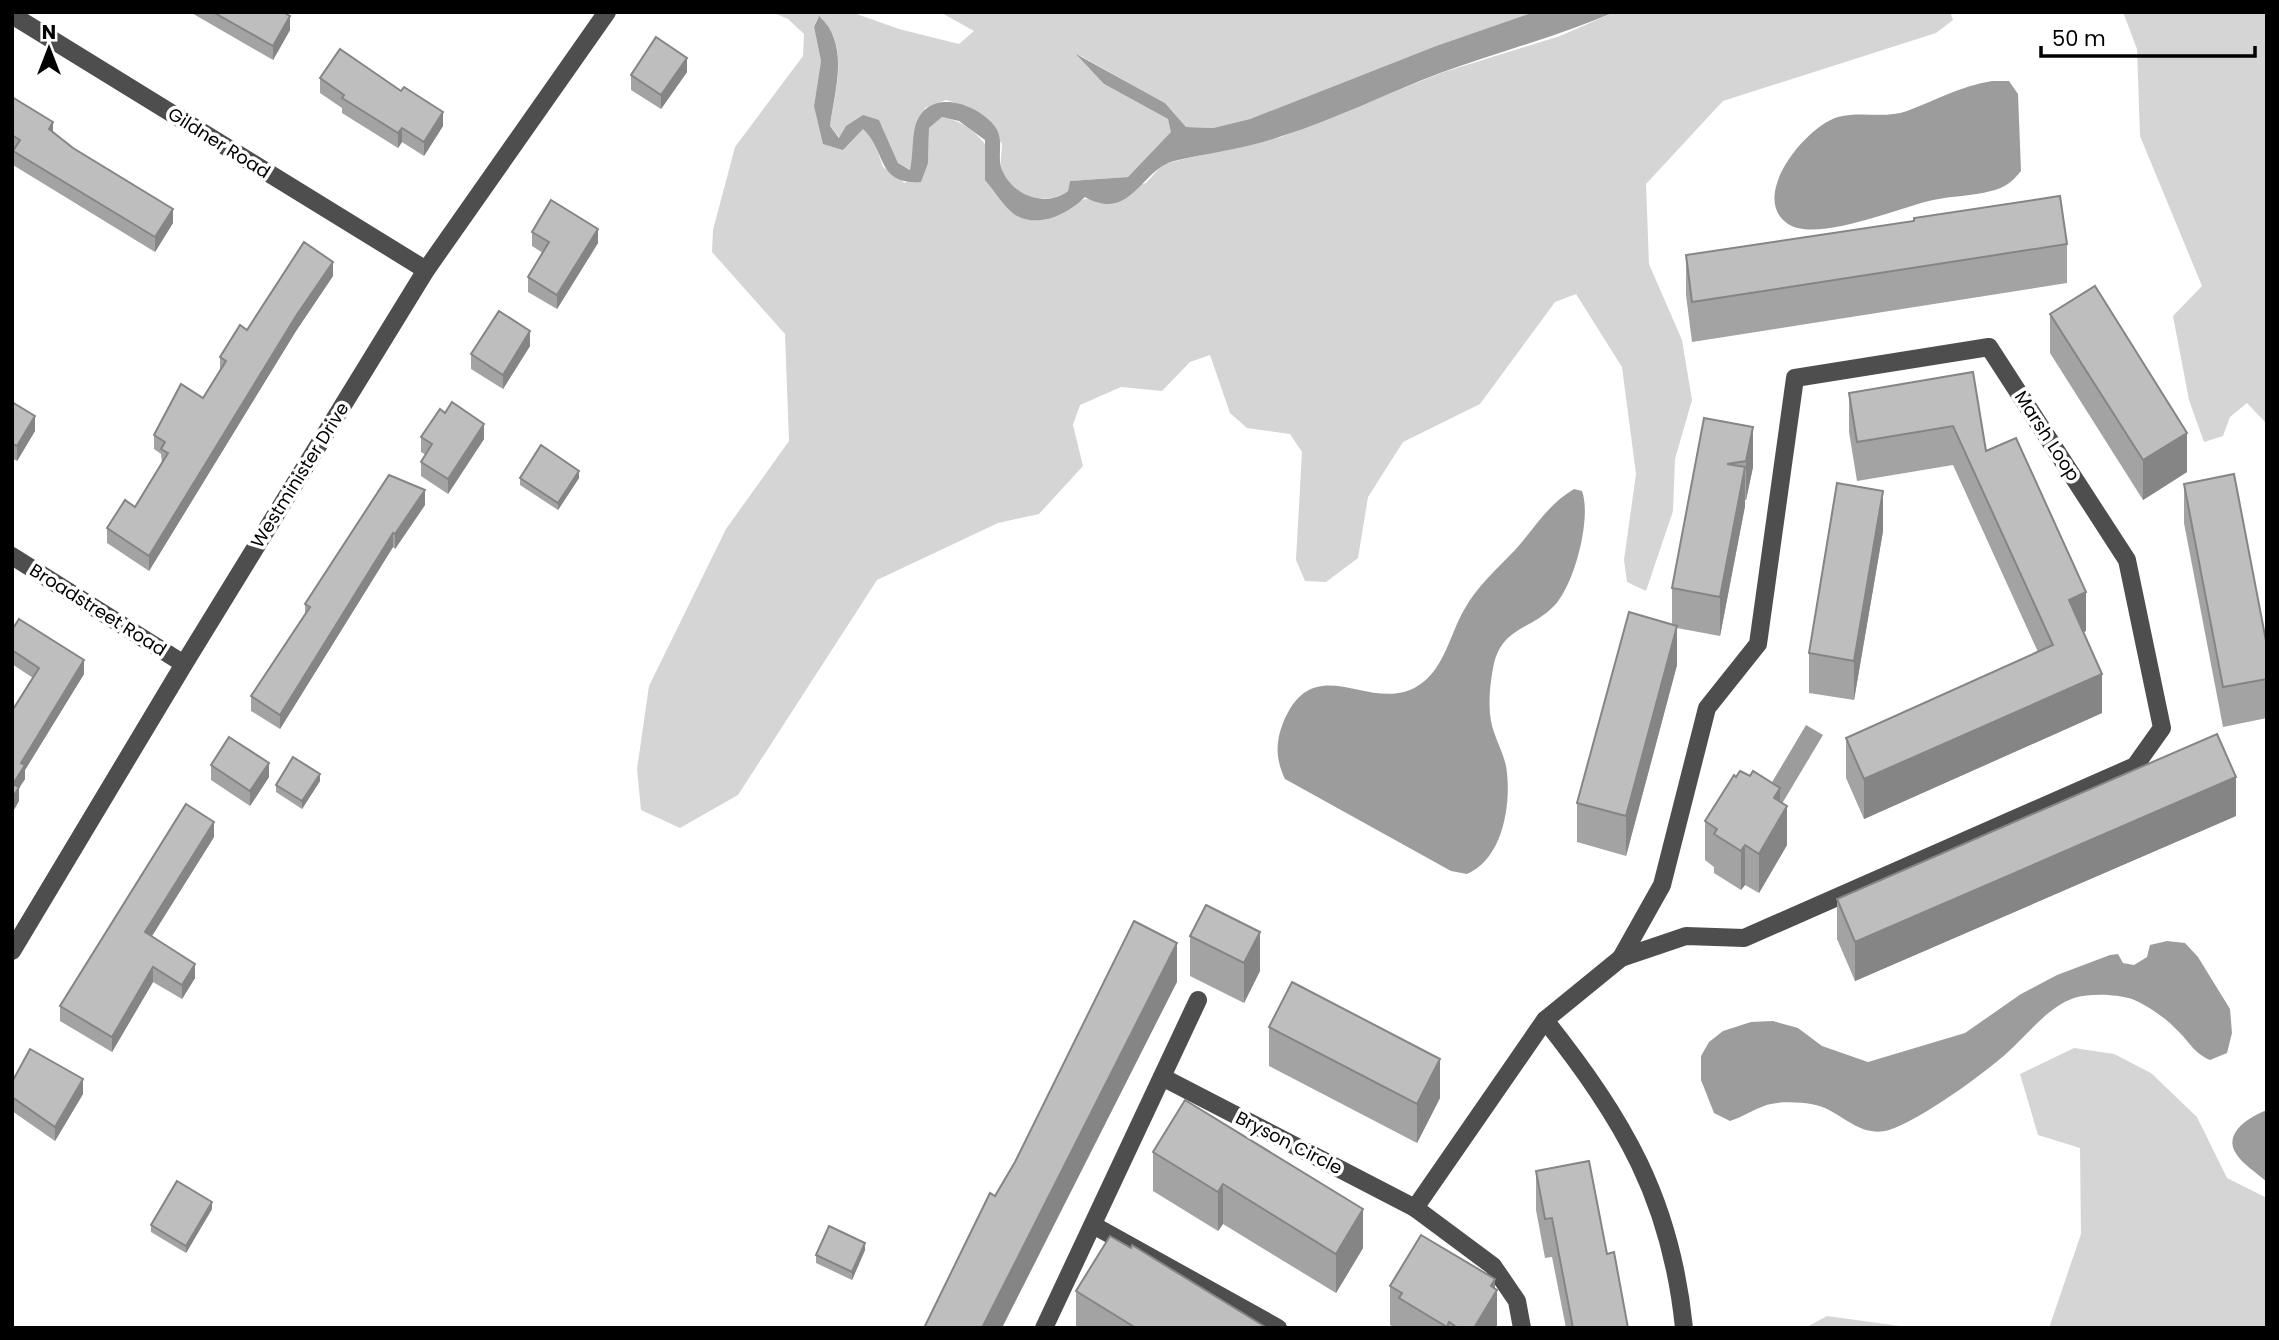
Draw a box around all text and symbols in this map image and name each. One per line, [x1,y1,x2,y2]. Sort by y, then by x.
north arrow [14,14,84,84]
scale bar [2041,14,2254,58]
text: N [42,19,56,46]
text: 50 m [2052,24,2106,53]
street label: Gildner Road [163,101,275,184]
street label: Marsh Loop [2009,386,2086,486]
street label: Westminister Drive [245,397,355,552]
street label: Broadstreet Road [25,557,171,662]
street label: Bryson Circle [1232,1105,1347,1180]

